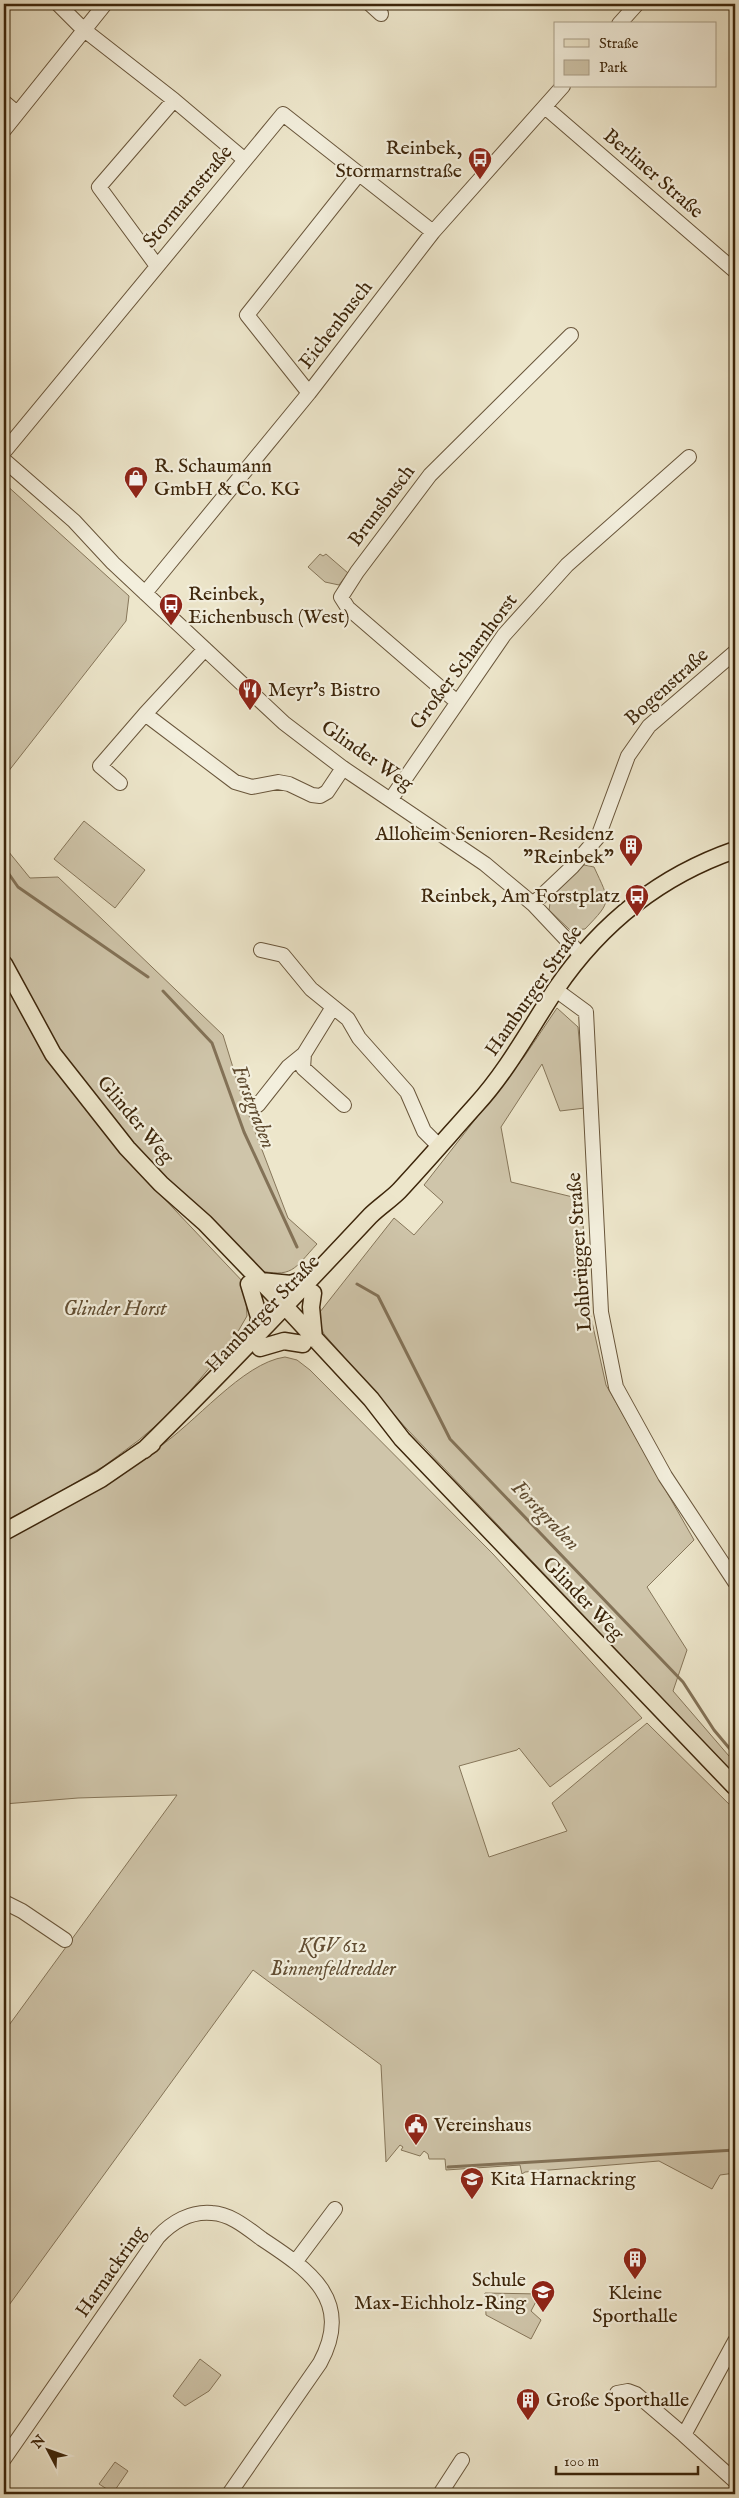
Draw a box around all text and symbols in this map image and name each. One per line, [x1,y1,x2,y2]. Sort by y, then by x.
legend [554,22,716,88]
text: Straße [599,34,639,53]
text: Park [599,58,629,77]
street label: Berliner Straße [598,124,708,224]
place label: Reinbek, Stormarnstraße [335,136,462,184]
street label: Stormarnstraße [138,140,238,254]
bus stop icon: Reinbek, Stormarnstraße [467,146,493,180]
street label: Eichenbusch [294,276,378,374]
place label: R. Schaumann GmbH & Co. KG [154,454,300,502]
street label: Brunsbusch [343,460,421,552]
shop icon: R. Schaumann GmbH & Co. KG [123,465,149,499]
place label: Reinbek, Eichenbusch (West) [188,582,350,630]
street label: Großer Scharnhorst [405,589,523,735]
bus stop icon: Reinbek, Eichenbusch (West) [158,592,184,626]
street label: Bogenstraße [620,643,714,731]
restaurant icon: Meyr's Bistro [237,677,263,711]
place label: Meyr's Bistro [268,678,381,703]
street label: Glinder Weg [316,715,419,798]
place label: Alloheim Senioren-Residenz "Reinbek" [374,822,614,870]
building icon: Alloheim Senioren-Residenz "Reinbek" [618,833,644,867]
bus stop icon: Reinbek, Am Forstplatz [624,883,650,917]
place label: Reinbek, Am Forstplatz [420,884,620,909]
street label: Hamburger Straße [480,921,588,1061]
water label: Forstgraben [225,1061,281,1153]
street label: Glinder Weg [91,1071,180,1170]
street label: Lohbrügger Straße [562,1172,598,1332]
street label: Hamburger Straße [201,1250,325,1378]
park label: Glinder Horst [63,1297,168,1322]
water label: Forstgraben [505,1475,585,1557]
street label: Glinder Weg [537,1552,630,1647]
park label: KGV 612 Binnenfeldredder [270,1934,397,1982]
public building icon: Vereinshaus [403,2112,429,2146]
place label: Vereinshaus [433,2113,532,2138]
school or university icon: Kita Harnackring [459,2166,485,2200]
place label: Kita Harnackring [490,2167,637,2192]
street label: Harnackring [70,2220,152,2323]
building icon: Kleine Sporthalle [622,2246,648,2280]
place label: Schule Max-Eichholz-Ring [354,2268,527,2316]
school or university icon: Schule Max-Eichholz-Ring [530,2279,556,2313]
place label: Kleine Sporthalle [592,2281,678,2329]
building icon: Große Sporthalle [515,2387,541,2421]
place label: Große Sporthalle [546,2388,689,2413]
north arrow [22,2426,72,2476]
text: N [28,2432,50,2453]
scale bar [556,2443,699,2475]
text: 100 m [564,2452,600,2471]

